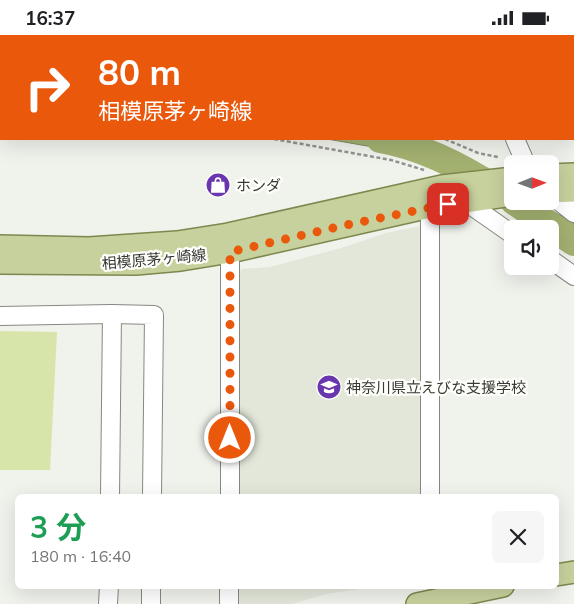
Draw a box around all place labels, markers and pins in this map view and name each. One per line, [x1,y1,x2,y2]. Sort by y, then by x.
shop icon: ホンダ [205,172,231,198]
place label: ホンダ [236,176,281,195]
pin [427,183,469,225]
school or university icon: 神奈川県立えびな支援学校 [316,374,342,400]
place label: 神奈川県立えびな支援学校 [346,378,526,397]

